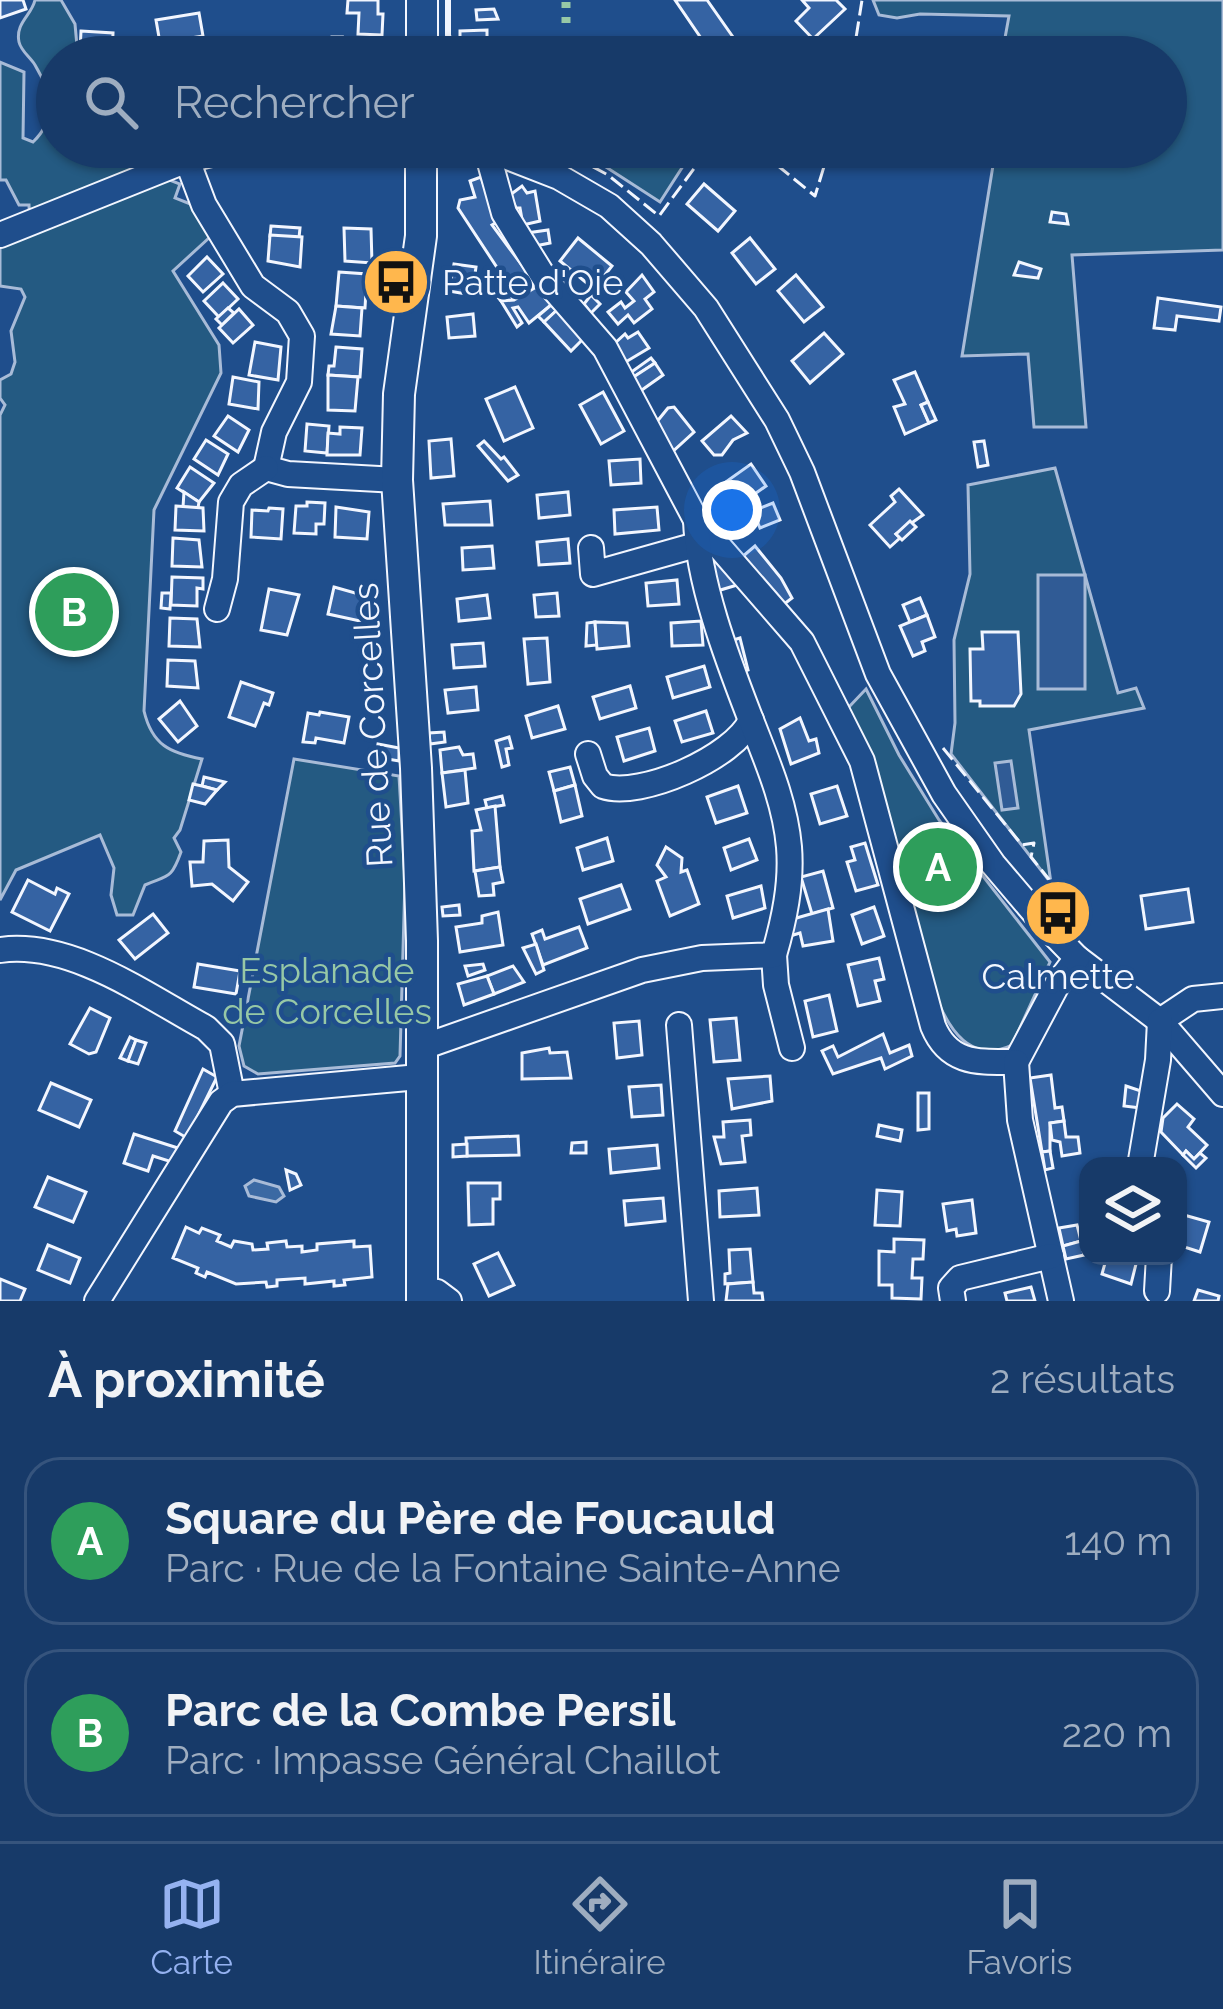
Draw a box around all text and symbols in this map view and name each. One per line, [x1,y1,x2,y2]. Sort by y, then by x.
search box [36,36,1187,168]
icon: search [78,69,144,135]
text: Rechercher [174,76,415,129]
bus stop icon: Patte d'Oie [361,247,431,317]
place label: Patte d'Oie [442,261,623,303]
your location [702,480,762,540]
pin: B [35,567,113,657]
street label: Rue de Corcelles [344,582,400,868]
pin: A [899,822,977,912]
bus stop icon: Calmette [1023,878,1093,948]
park label: Esplanade de Corcelles [222,949,432,1032]
place label: Calmette [981,955,1135,997]
map controls [1079,1157,1187,1265]
button: layers [1079,1157,1187,1265]
text: À proximité [48,1349,325,1409]
text: 2 résultats [990,1356,1175,1402]
text: Square du Père de Foucauld [165,1492,775,1545]
text: A [77,1518,103,1564]
text: 140 m [1064,1518,1172,1564]
text: Parc · Rue de la Fontaine Sainte-Anne [165,1545,841,1591]
text: Parc de la Combe Persil [165,1684,676,1737]
text: B [77,1710,103,1756]
text: 220 m [1062,1710,1172,1756]
text: Parc · Impasse Général Chaillot [165,1737,720,1783]
tab: Carte [150,1871,233,1982]
tab: Itinéraire [534,1871,666,1982]
tab: Favoris [966,1871,1073,1982]

